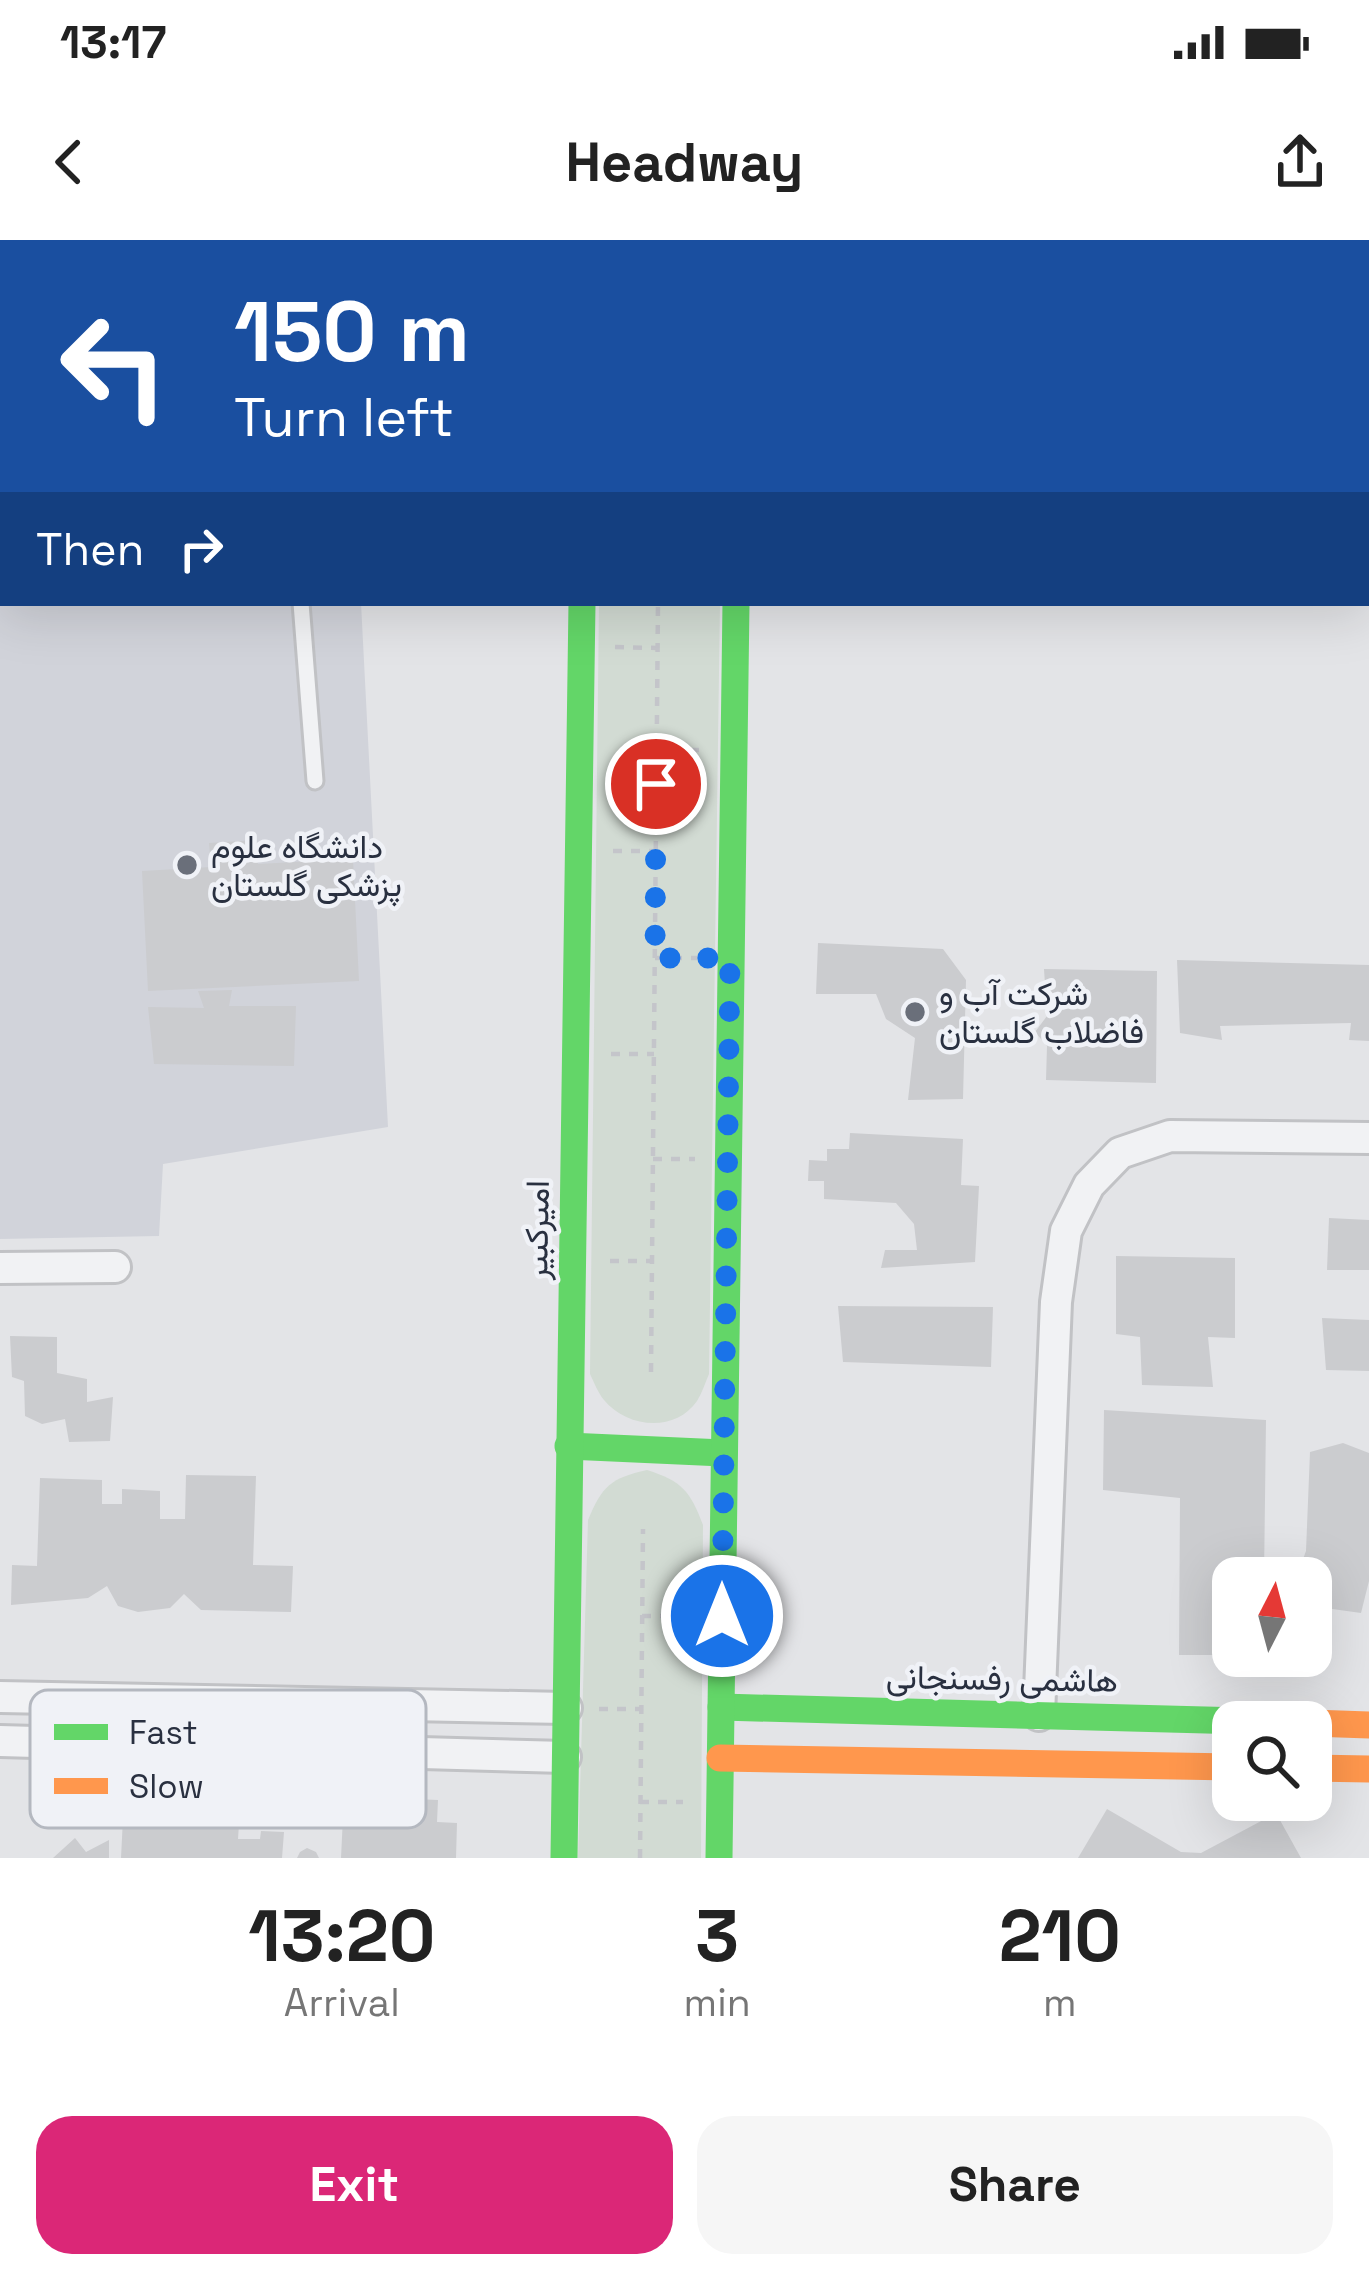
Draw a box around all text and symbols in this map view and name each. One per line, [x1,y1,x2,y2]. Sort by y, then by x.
text: 13:17 [60,14,166,71]
text: Headway [566,128,803,197]
icon: back [36,129,102,195]
icon: share [1267,129,1333,195]
text: 150 m [234,278,470,386]
icon: left [36,288,192,444]
text: Turn left [234,383,454,452]
icon: right [168,516,234,582]
text: Then [36,521,144,578]
pin [605,733,707,835]
icon: arrive [623,751,689,817]
place label: دانشگاه علوم پزشکی گلستان [211,826,402,907]
marker: دانشگاه علوم پزشکی گلستان [174,852,200,878]
place label: شرکت آب و فاضلاب گلستان [939,973,1144,1053]
marker: شرکت آب و فاضلاب گلستان [902,999,928,1025]
street label: امیرکبیر [515,1180,559,1281]
position arrow [659,1553,785,1679]
north arrow [1212,1557,1332,1677]
map controls [1212,1557,1332,1821]
street label: هاشمی رفسنجانی [886,1656,1118,1702]
legend [30,1690,426,1828]
button: search [1212,1701,1332,1821]
text: Fast [129,1712,198,1754]
text: Slow [129,1766,204,1808]
text: 13:20 [248,1890,435,1982]
text: 3 [695,1890,739,1982]
text: 210 [999,1890,1121,1982]
text: Arrival [284,1978,400,2027]
text: min [684,1978,751,2027]
text: m [1043,1978,1077,2027]
button: Exit [36,2116,673,2254]
button: Share [697,2116,1333,2254]

